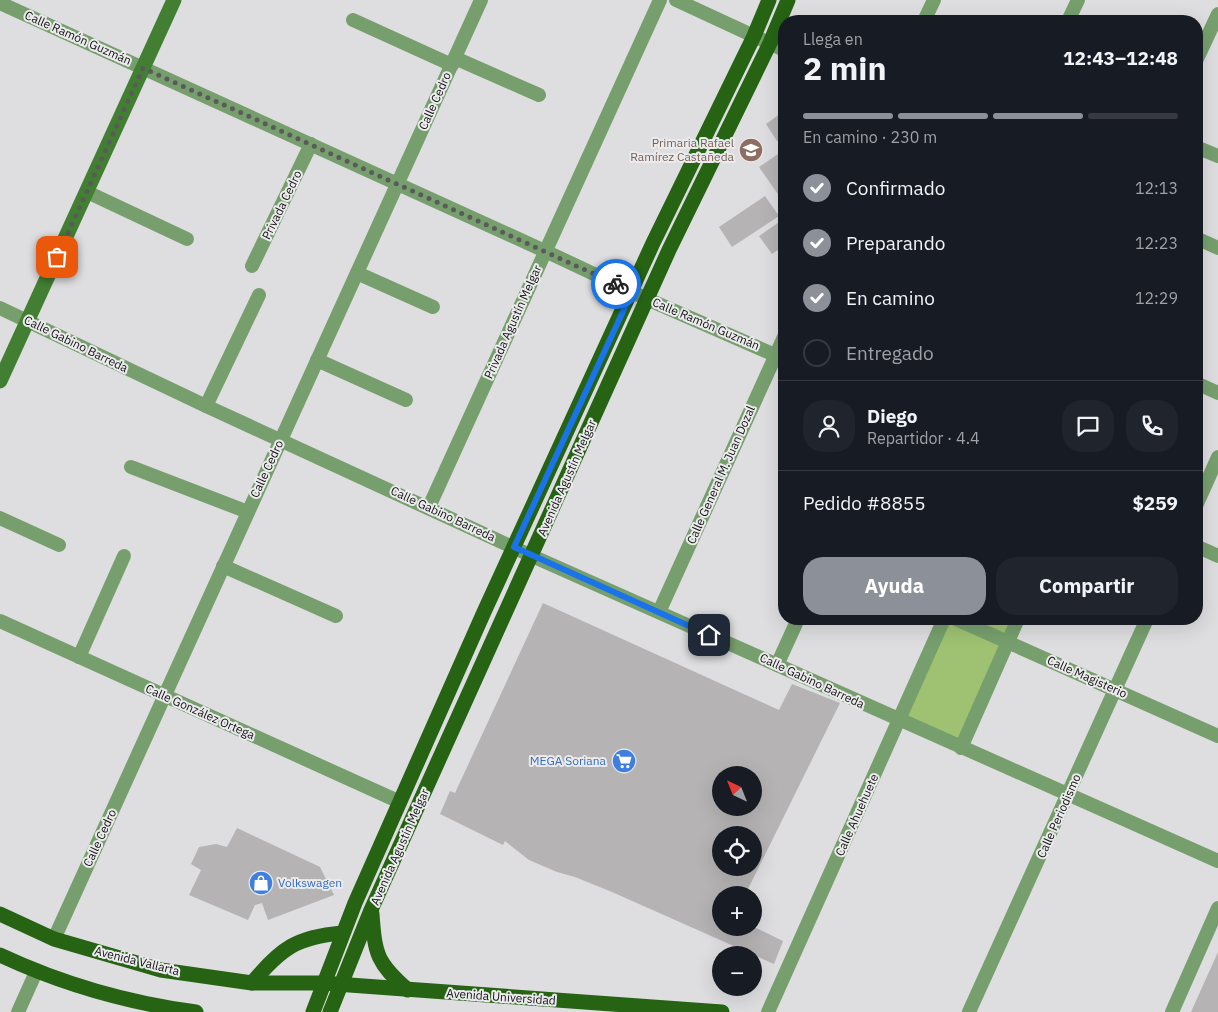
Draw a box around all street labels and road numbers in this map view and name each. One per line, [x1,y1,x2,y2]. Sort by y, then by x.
street label: Calle Ramón Guzmán [23,7,134,68]
street label: Calle Cedro [415,69,454,132]
street label: Privada Cedro [258,168,305,242]
street label: Privada Agustín Melgar [481,262,545,381]
street label: Calle Ramón Guzmán [650,294,762,353]
street label: Calle Gabino Barreda [22,312,131,375]
street label: Calle General M. Juan Dozal [683,403,758,546]
street label: Avenida Agustín Melgar [534,417,599,538]
street label: Calle Cedro [247,437,287,500]
street label: Calle Gabino Barreda [388,483,498,545]
street label: Calle Gabino Barreda [757,650,867,712]
street label: Calle Magisterio [1045,652,1130,701]
street label: Calle González Ortega [143,681,258,743]
street label: Calle Ahuehuete [832,771,882,858]
street label: Calle Periodismo [1033,771,1084,860]
street label: Avenida Agustín Melgar [367,786,432,907]
street label: Calle Cedro [80,806,120,869]
street label: Avenida Vallarta [93,943,182,978]
street label: Avenida Universidad [446,985,556,1008]

